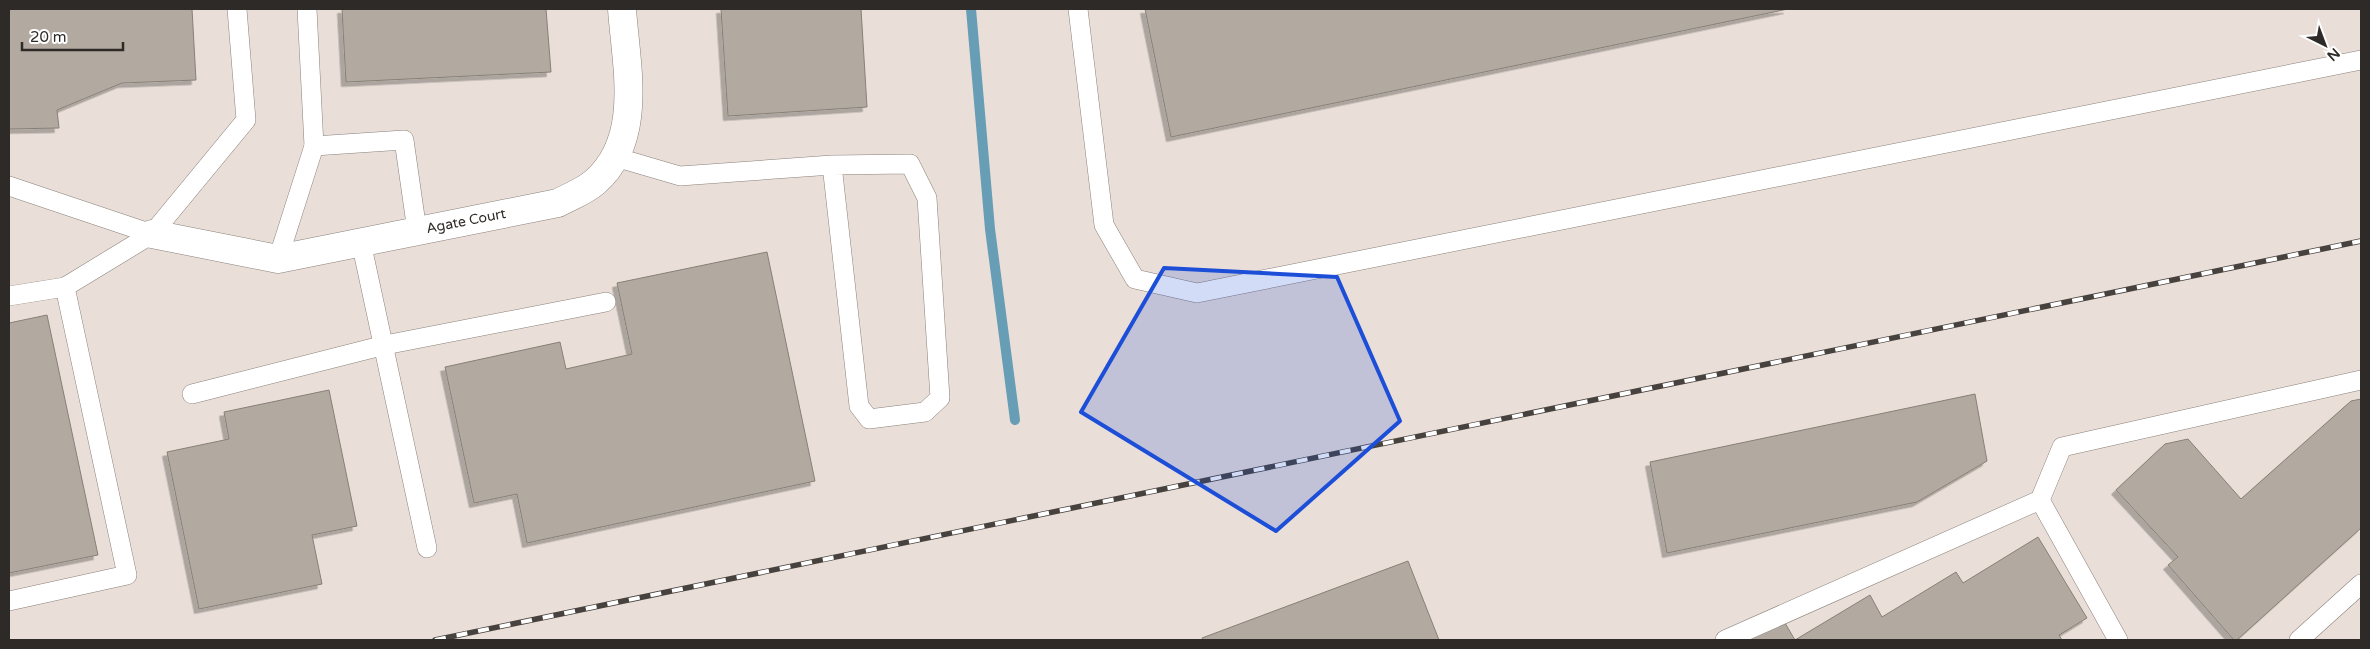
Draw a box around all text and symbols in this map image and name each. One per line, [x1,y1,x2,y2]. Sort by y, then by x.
scale bar [22,20,124,52]
north arrow [2300,20,2350,70]
text: 20 m [30,28,67,46]
text: N [2323,44,2343,64]
street label: Agate Court [425,205,508,237]

